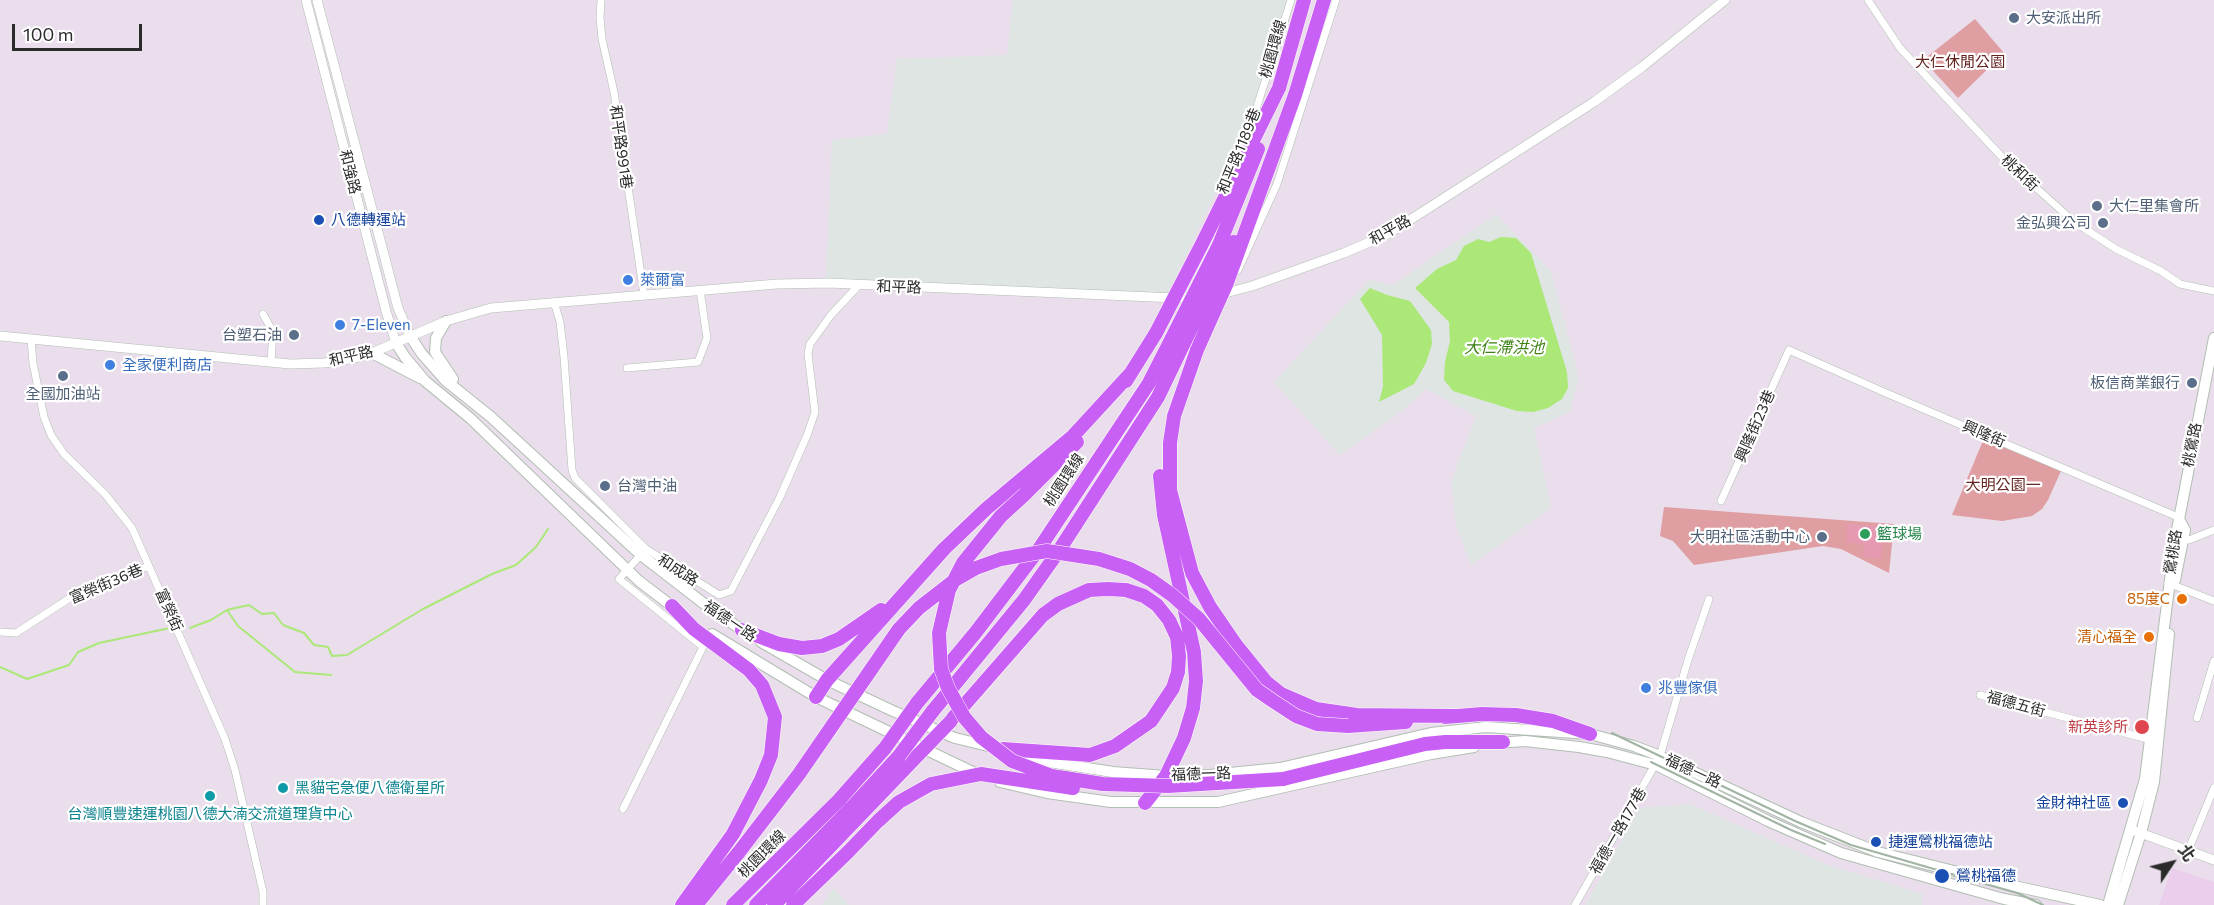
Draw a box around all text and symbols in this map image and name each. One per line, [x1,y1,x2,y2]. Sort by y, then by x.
place label: 大安派出所 [2026,9,2101,27]
marker: 大安派出所 [2007,11,2021,25]
scale bar [15,12,146,50]
street label: 桃園環線 [1256,18,1290,80]
text: 100 m [23,23,73,45]
park label: 大仁休閒公園 [1915,53,2005,71]
street label: 和平路991巷 [606,104,636,190]
street label: 和平路1189巷 [1214,105,1264,197]
street label: 和強路 [336,148,364,196]
street label: 桃和街 [1997,151,2043,195]
place label: 大仁里集會所 [2109,197,2199,215]
marker: 大仁里集會所 [2090,199,2104,213]
place label: 八德轉運站 [331,211,406,229]
street label: 和平路 [1366,211,1414,249]
marker: 八德轉運站 [312,213,326,227]
place label: 金弘興公司 [2016,214,2091,232]
marker: 金弘興公司 [2096,216,2110,230]
place label: 萊爾富 [640,271,685,289]
marker: 萊爾富 [621,273,635,287]
street label: 和平路 [876,277,922,297]
place label: 7-Eleven [352,316,411,334]
marker: 7-Eleven [333,318,347,332]
place label: 台塑石油 [222,326,282,344]
marker: 台塑石油 [287,328,301,342]
water label: 大仁滯洪池 [1464,338,1544,358]
street label: 和平路 [327,342,375,370]
place label: 全家便利商店 [122,356,212,374]
marker: 全家便利商店 [103,358,117,372]
marker: 全國加油站 [56,369,70,383]
place label: 板信商業銀行 [2090,374,2180,392]
marker: 板信商業銀行 [2185,376,2199,390]
place label: 全國加油站 [26,385,100,403]
street label: 興隆街23巷 [1731,387,1779,465]
street label: 興隆街 [1960,417,2008,451]
street label: 桃鶯路 [2179,421,2205,469]
street label: 桃園環線 [1040,450,1088,510]
park label: 大明公園一 [1966,476,2040,494]
place label: 台灣中油 [617,477,677,495]
marker: 台灣中油 [598,479,612,493]
place label: 籃球場 [1877,525,1922,543]
marker: 籃球場 [1858,527,1872,541]
place label: 大明社區活動中心 [1690,528,1810,546]
street label: 鶯桃路 [2161,528,2185,576]
marker: 大明社區活動中心 [1815,530,1829,544]
street label: 和成路 [654,550,702,590]
street label: 富榮街36巷 [67,561,145,607]
street label: 富榮街 [152,586,186,634]
place label: 85度C [2127,590,2170,608]
marker: 85度C [2175,592,2189,606]
street label: 福德一路 [700,597,760,645]
place label: 清心福全 [2077,628,2137,646]
marker: 清心福全 [2142,630,2156,644]
place label: 兆豐傢俱 [1658,679,1718,697]
marker: 兆豐傢俱 [1639,681,1653,695]
street label: 福德五街 [1985,688,2047,720]
place label: 新英診所 [2068,718,2128,736]
marker: 新英診所 [2133,718,2151,736]
street label: 福德一路 [1662,750,1724,792]
street label: 福德一路 [1171,764,1231,784]
place label: 黑貓宅急便八德衛星所 [295,779,445,797]
marker: 黑貓宅急便八德衛星所 [276,781,290,795]
street label: 福德一路177巷 [1586,784,1650,878]
marker: 台灣順豐速運桃園八德大湳交流道理貨中心 [203,789,217,803]
place label: 金財神社區 [2036,794,2111,812]
marker: 金財神社區 [2116,796,2130,810]
place label: 台灣順豐速運桃園八德大湳交流道理貨中心 [68,805,352,823]
street label: 桃園環線 [734,826,790,882]
place label: 捷運鶯桃福德站 [1888,833,1993,851]
north arrow [2142,833,2202,893]
marker: 捷運鶯桃福德站 [1869,835,1883,849]
text: 北 [2175,840,2200,864]
marker: 鶯桃福德 [1933,867,1951,885]
place label: 鶯桃福德 [1956,867,2016,885]

